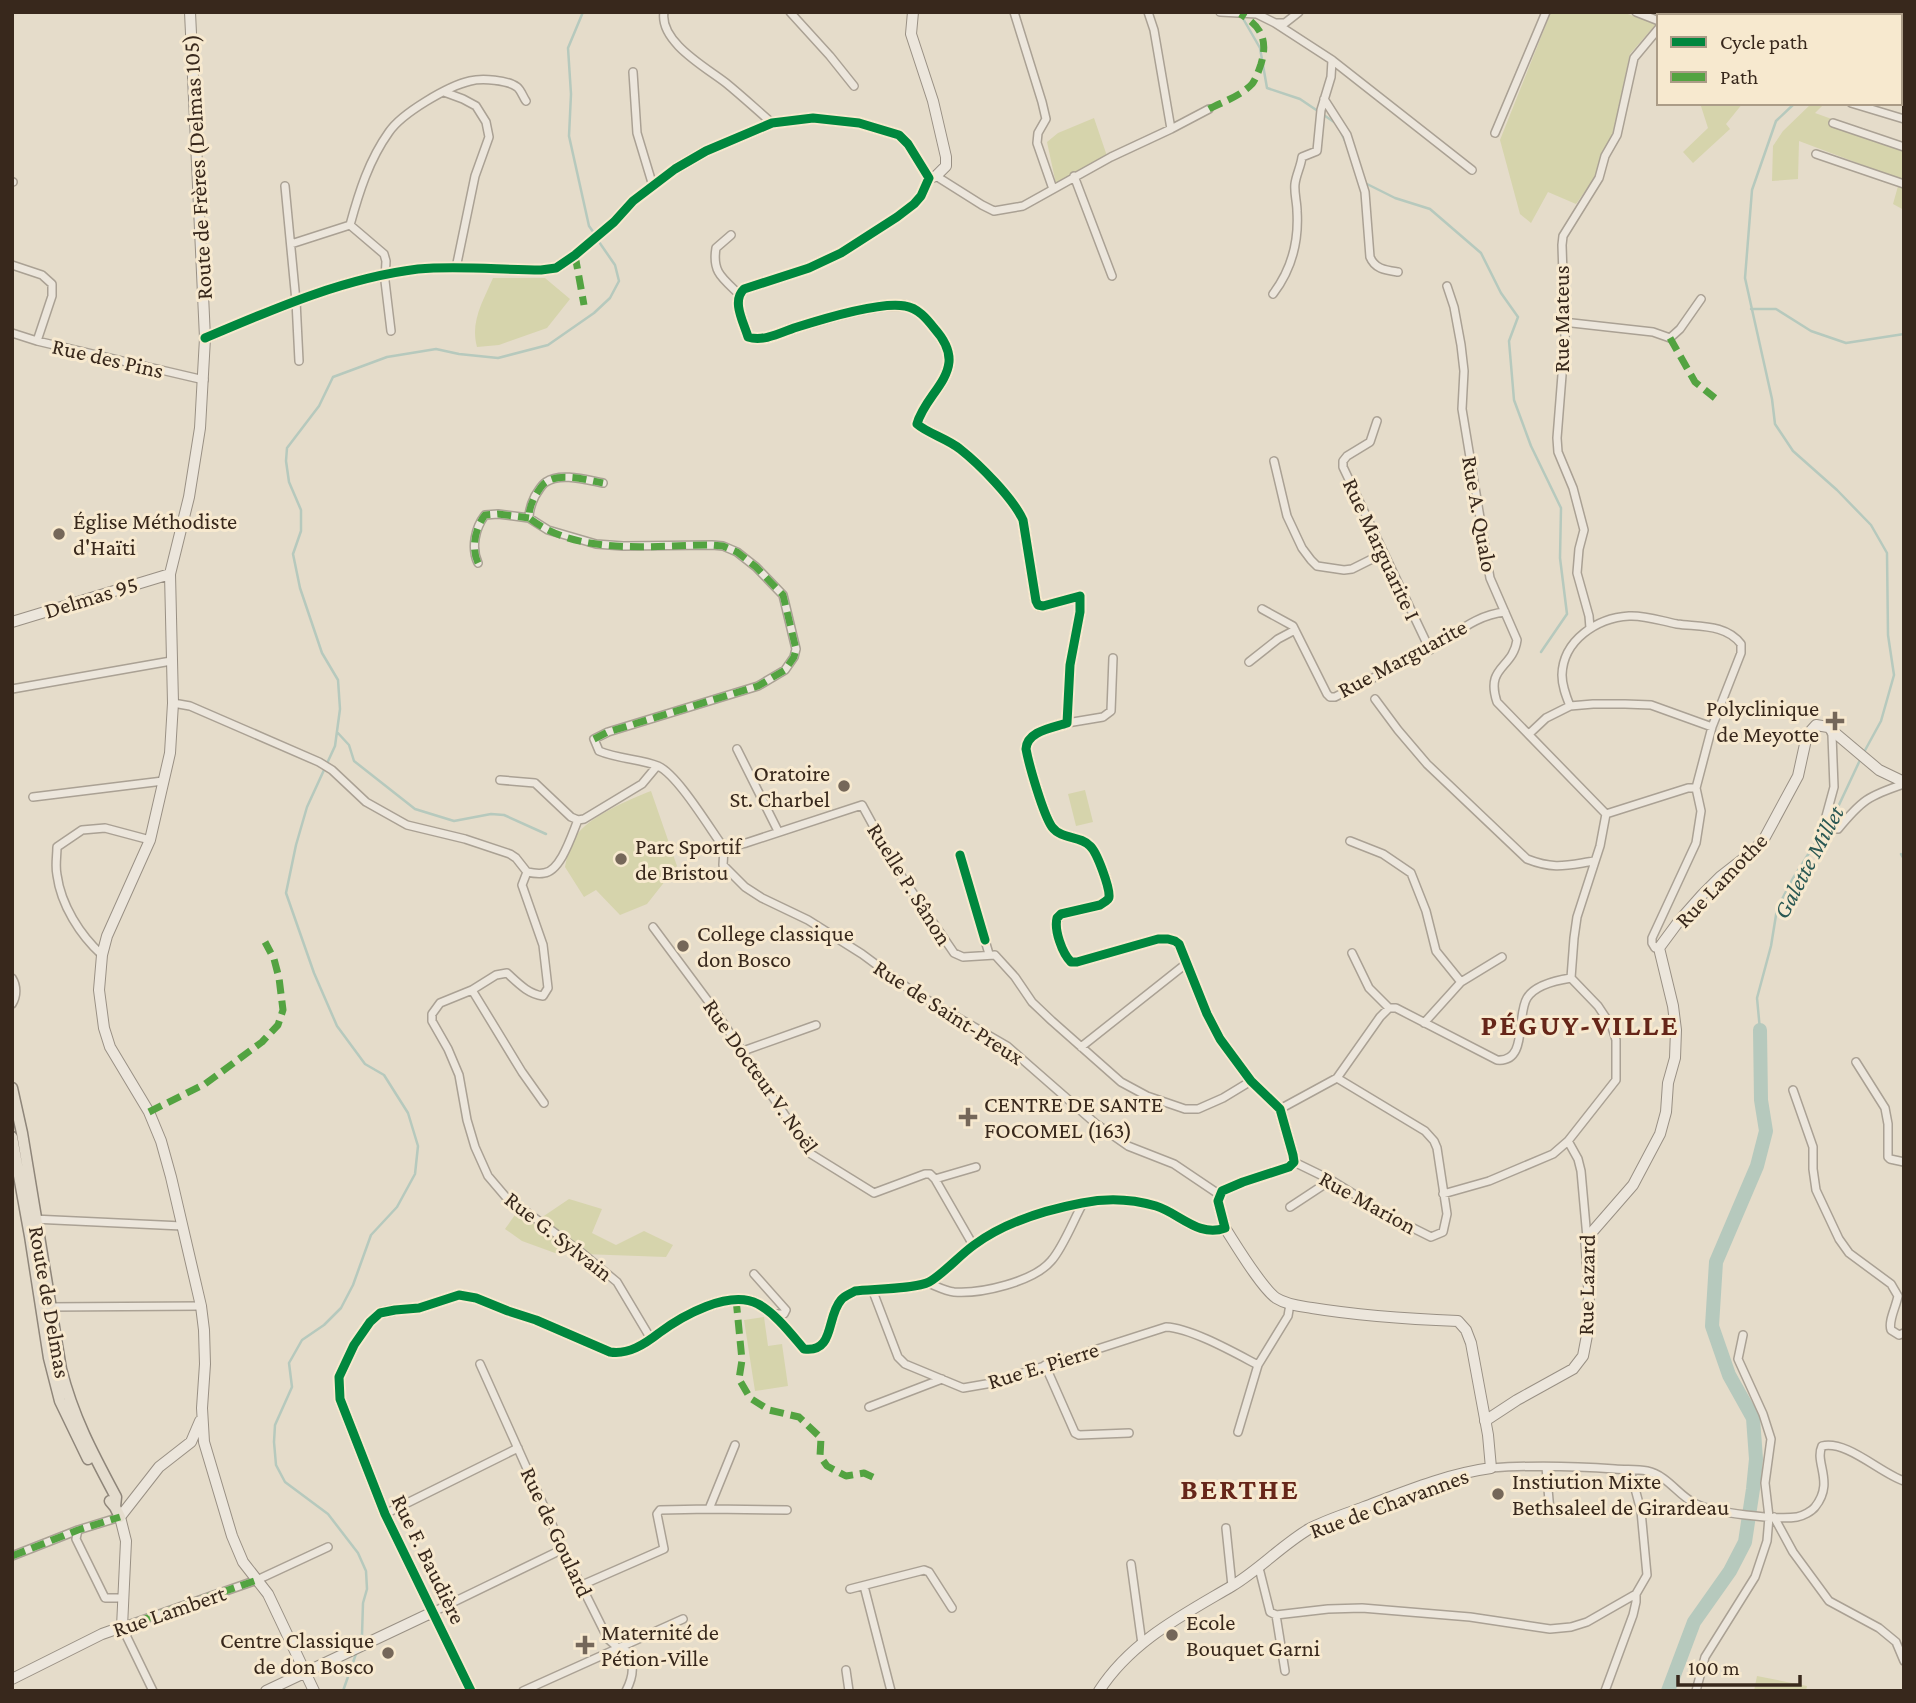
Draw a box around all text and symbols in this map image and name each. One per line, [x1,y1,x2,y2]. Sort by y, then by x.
legend [1657,14,1902,105]
text: Cycle path [1720,30,1808,54]
street label: Route de Frères (Delmas 105) [177,33,218,300]
text: Path [1720,65,1758,89]
street label: Rue Mateus [1548,265,1574,373]
street label: Rue des Pins [50,333,166,383]
street label: Rue A. Qualo [1457,454,1503,574]
street label: Rue Marguarite I [1338,474,1426,624]
place label: Église Méthodiste d'Haïti [73,508,237,560]
marker: Église Méthodiste d'Haïti [51,526,67,542]
street label: Delmas 95 [41,570,141,624]
street label: Rue Marguarite [1333,613,1471,703]
place label: Polyclinique de Meyotte [1706,695,1819,747]
marker: Polyclinique de Meyotte [1825,711,1845,731]
place label: Oratoire St. Charbel [729,760,830,812]
marker: Oratoire St. Charbel [836,778,852,794]
water label: Galette Millet [1767,800,1849,923]
street label: Ruelle P. Sânon [862,818,958,950]
street label: Rue Lamothe [1670,827,1772,933]
place label: Parc Sportif de Bristou [635,833,742,885]
marker: Parc Sportif de Bristou [613,851,629,867]
place label: College classique don Bosco [697,920,854,972]
marker: College classique don Bosco [675,938,691,954]
street label: Rue de Saint-Preux [869,954,1029,1070]
street label: Rue Docteur V. Noël [698,994,824,1158]
district label: PÉGUY-VILLE [1481,1008,1680,1041]
place label: CENTRE DE SANTE FOCOMEL (163) [984,1091,1163,1144]
marker: CENTRE DE SANTE FOCOMEL (163) [958,1107,978,1127]
street label: Rue Marion [1315,1165,1421,1239]
street label: Rue G. Sylvain [500,1186,618,1286]
street label: Route de Delmas [24,1224,76,1380]
street label: Rue Lazard [1572,1234,1600,1336]
street label: Rue E. Pierre [984,1336,1102,1394]
street label: Rue de Chavannes [1306,1462,1472,1544]
street label: Rue de Goulard [516,1463,598,1601]
place label: Instiution Mixte Bethsaleel de Girardeau [1512,1468,1729,1520]
district label: BERTHE [1180,1472,1300,1505]
marker: Instiution Mixte Bethsaleel de Girardeau [1490,1486,1506,1502]
street label: Rue F. Baudière [386,1490,472,1628]
street label: Rue Lambert [109,1579,229,1642]
place label: Ecole Bouquet Garni [1186,1609,1320,1661]
place label: Maternité de Pétion-Ville [601,1619,719,1671]
place label: Centre Classique de don Bosco [220,1627,374,1679]
marker: Ecole Bouquet Garni [1164,1627,1180,1643]
marker: Maternité de Pétion-Ville [575,1635,595,1655]
scale bar [1678,1644,1800,1688]
marker: Centre Classique de don Bosco [380,1645,396,1661]
text: 100 m [1688,1656,1740,1680]

